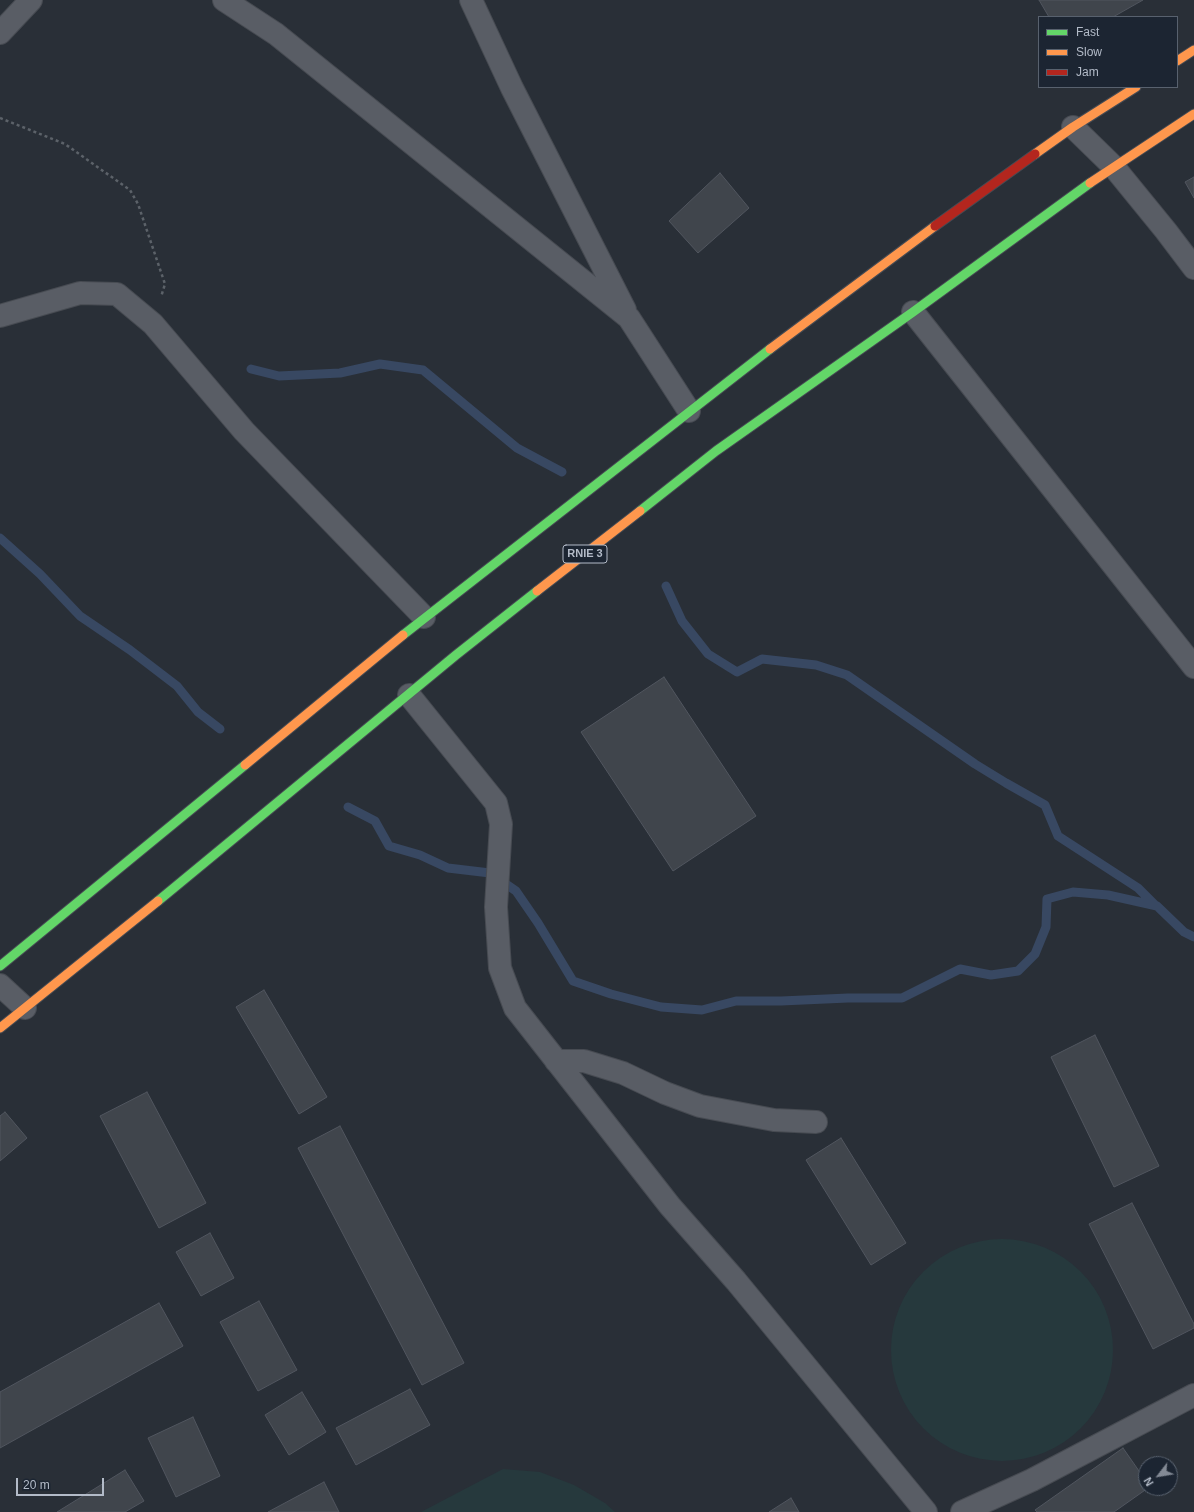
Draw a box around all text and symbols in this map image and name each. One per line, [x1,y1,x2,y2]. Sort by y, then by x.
legend [1038,16,1178,88]
text: Fast [1076,25,1099,39]
text: Slow [1076,45,1102,59]
text: Jam [1076,65,1099,79]
road number: RNIE 3 [563,545,607,563]
north arrow [1138,1456,1178,1496]
scale bar [18,1470,106,1496]
text: N [1141,1475,1156,1488]
text: 20 m [23,1478,50,1492]

